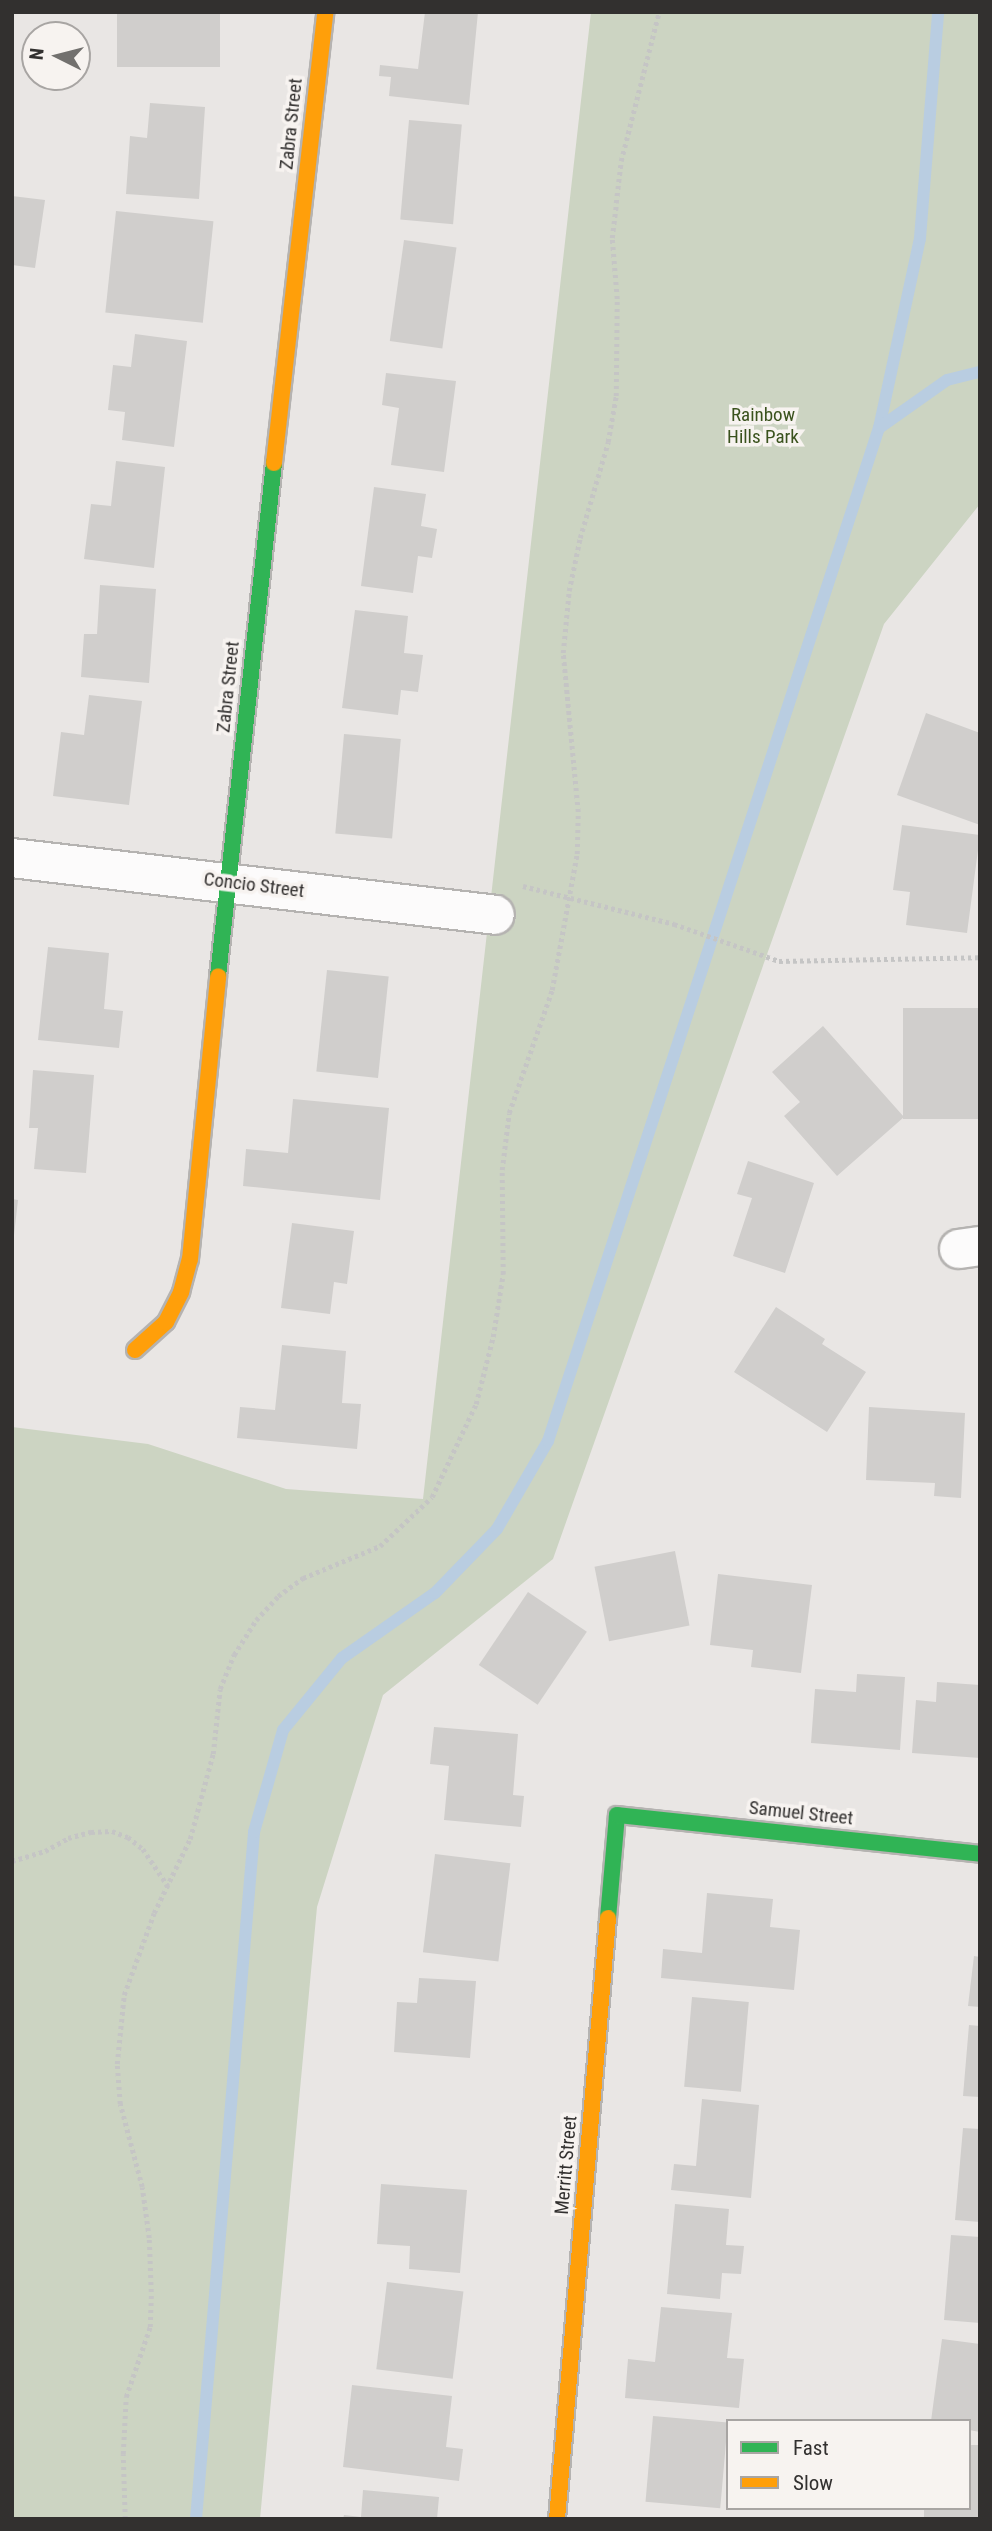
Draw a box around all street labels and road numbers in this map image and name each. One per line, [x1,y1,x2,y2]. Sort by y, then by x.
street label: Zabra Street [275,77,307,171]
street label: Zabra Street [212,640,244,734]
street label: Concio Street [202,868,306,902]
street label: Samuel Street [748,1796,854,1830]
street label: Merritt Street [550,2115,582,2215]

